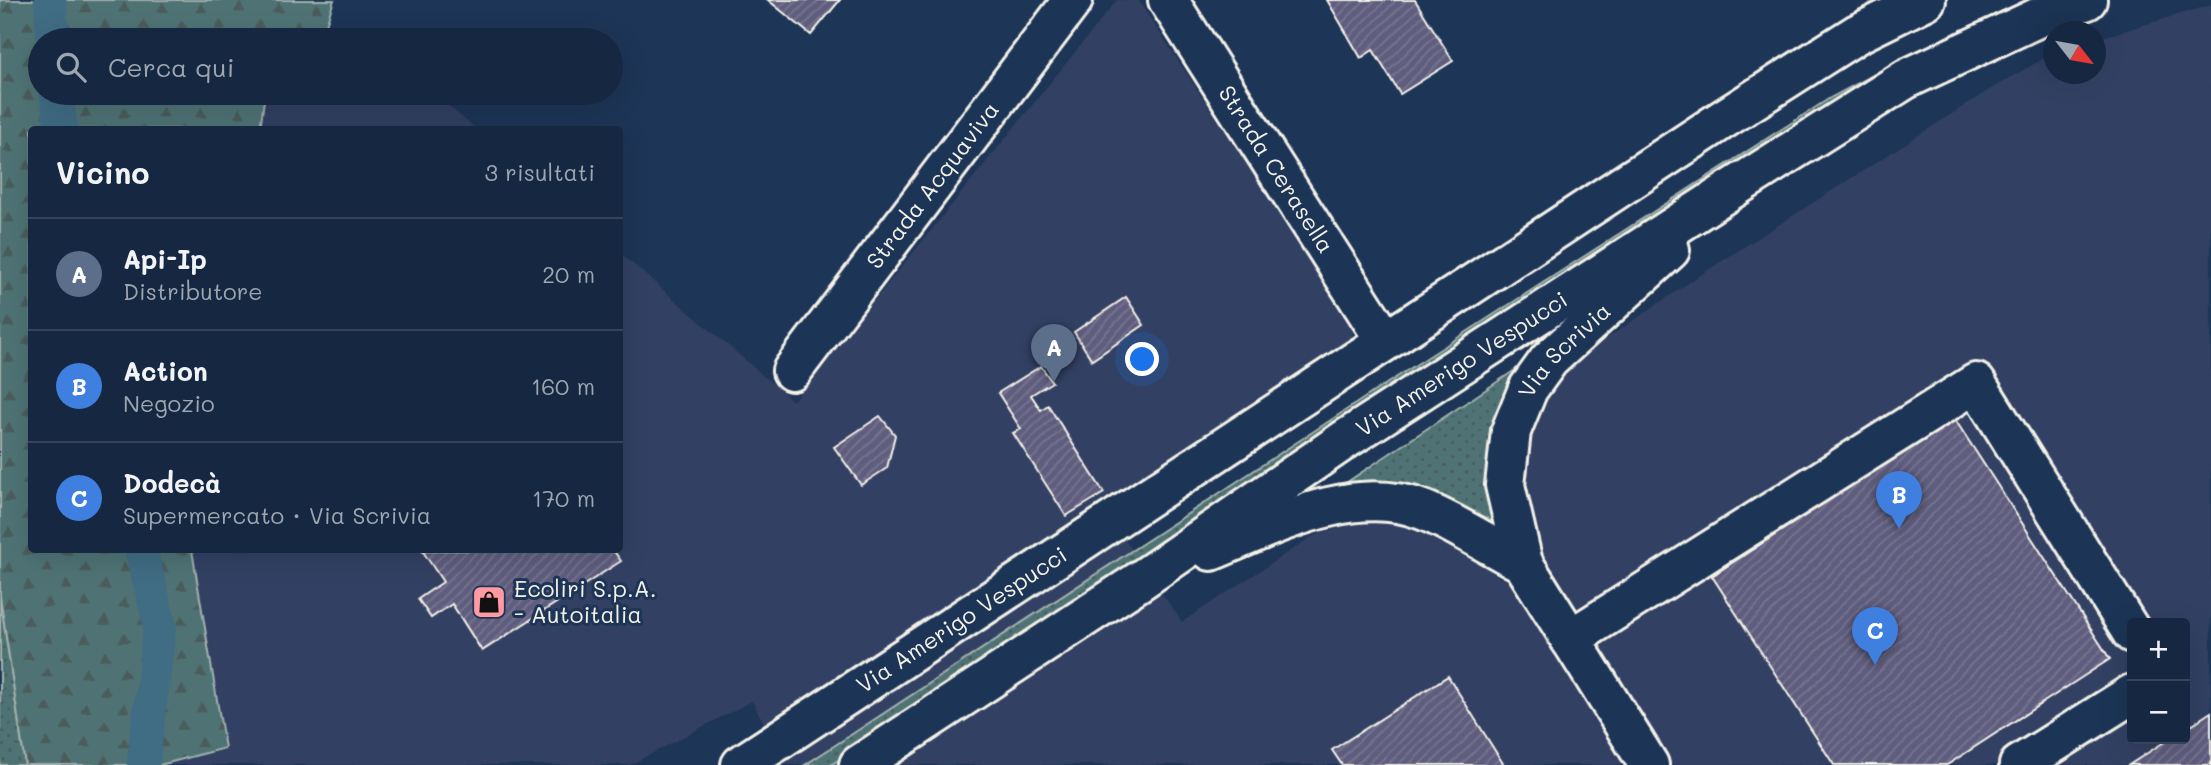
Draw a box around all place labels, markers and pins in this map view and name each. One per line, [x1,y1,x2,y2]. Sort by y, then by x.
pin: A [1031,324,1077,382]
pin: B [1876,471,1922,529]
place label: Ecoliri S.p.A. - Autoitalia [514,573,657,629]
shop icon: Ecoliri S.p.A. - Autoitalia [470,583,508,621]
pin: C [1852,607,1898,665]

